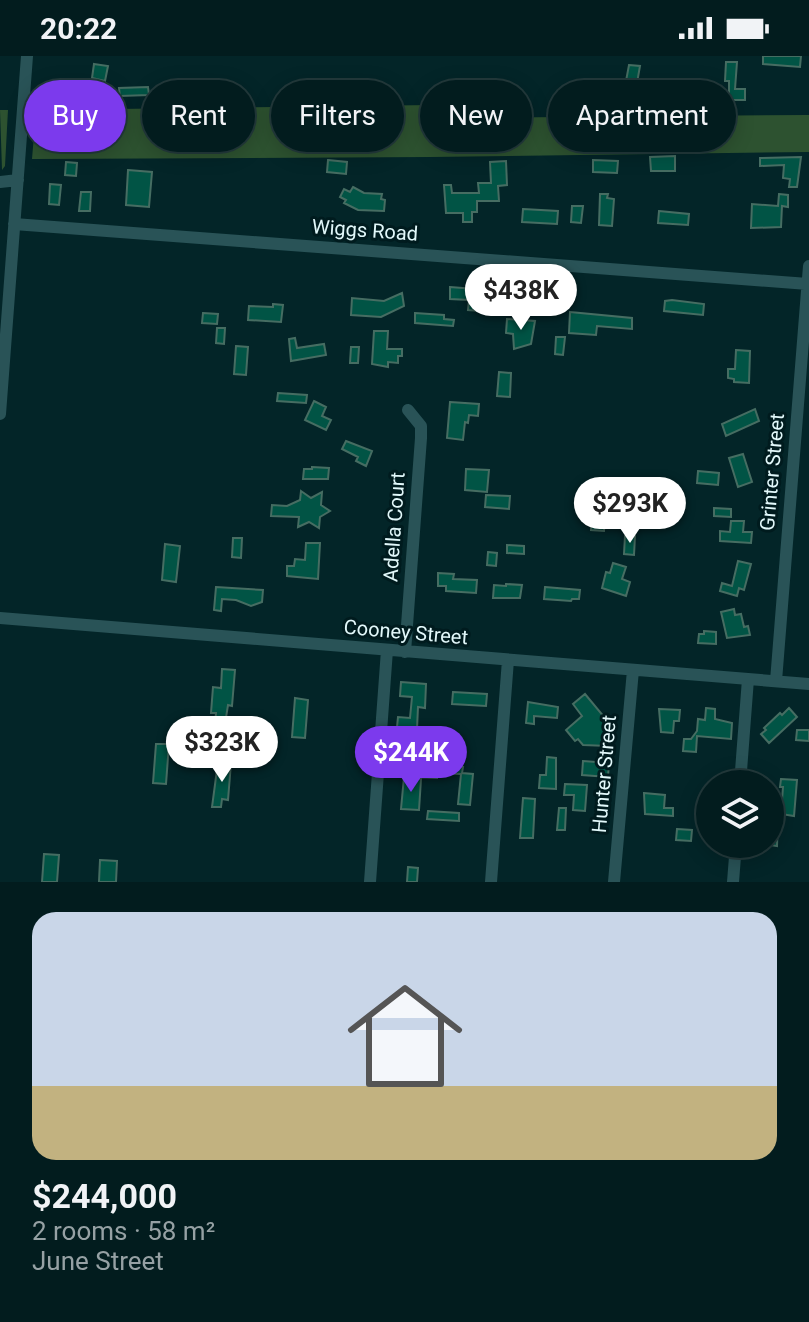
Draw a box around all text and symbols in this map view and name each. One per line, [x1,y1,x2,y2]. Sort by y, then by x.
text: 20:22 [40,11,117,46]
chip: Buy [24,80,126,152]
chip: Rent [142,80,255,152]
chip: Filters [271,80,404,152]
chip: New [420,80,532,152]
chip: Apartment [548,80,736,152]
street label: Wiggs Road [311,214,419,246]
pin: $438K [465,264,577,332]
text: $438K [483,275,559,305]
street label: Grinter Street [755,412,789,532]
street label: Adella Court [378,471,410,583]
pin: $293K [574,477,686,545]
text: $293K [592,488,668,518]
street label: Cooney Street [343,615,469,649]
street label: Hunter Street [587,714,621,834]
pin: $323K [166,716,278,784]
pin: $244K [355,726,467,794]
text: $323K [184,727,260,757]
text: $244K [373,737,449,767]
map controls [696,770,784,858]
button: layers [696,770,784,858]
icon: home [333,964,477,1108]
text: $244,000 [32,1176,177,1216]
text: 2 rooms · 58 m² [32,1216,215,1246]
text: June Street [32,1246,164,1276]

